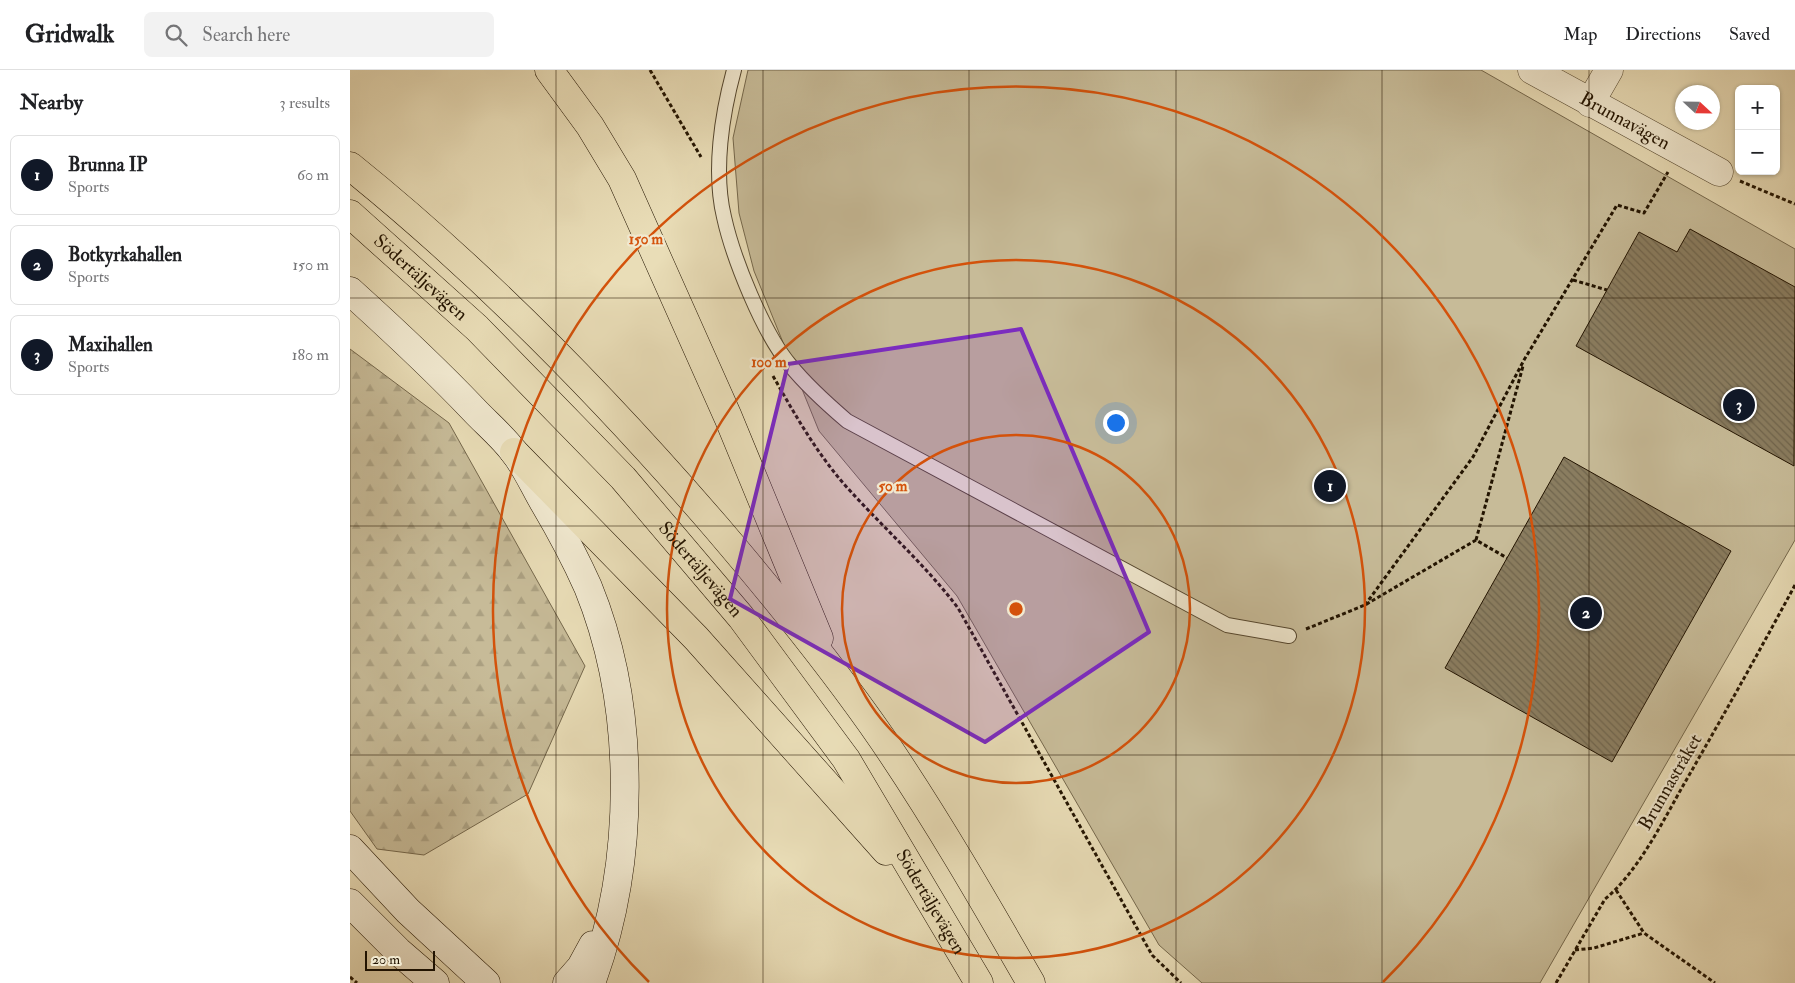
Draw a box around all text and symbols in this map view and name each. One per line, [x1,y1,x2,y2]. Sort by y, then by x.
search box [144,12,494,57]
text: Gridwalk [25,19,114,50]
icon: search [162,21,190,49]
text: Search here [202,23,290,47]
text: Map [1564,23,1597,46]
text: Directions [1625,23,1701,46]
text: Saved [1729,23,1770,46]
north arrow [1675,85,1720,130]
map controls [1735,85,1780,175]
button: + [1735,85,1780,130]
street label: Brunnavägen [1576,86,1675,155]
text: Nearby [20,89,83,116]
text: 3 results [279,93,330,113]
button: − [1735,130,1780,175]
text: Brunna IP [68,153,147,177]
text: 1 [34,165,40,185]
text: 60 m [297,165,329,185]
text: Sports [68,177,109,197]
street label: Södertäljevägen [369,229,473,326]
text: 150 m [629,230,663,249]
text: Botkyrkahallen [68,243,182,267]
text: 2 [33,255,41,275]
text: 150 m [292,255,329,275]
text: Sports [68,267,109,287]
text: Maxihallen [68,333,153,357]
text: 3 [34,345,40,365]
text: 180 m [292,345,329,365]
text: 100 m [751,353,787,372]
text: Sports [68,357,109,377]
pin: 3 [1723,386,1755,424]
your location [1103,410,1129,436]
pin: 1 [1314,467,1346,505]
text: 50 m [879,477,908,496]
street label: Södertäljevägen [653,517,748,623]
pin: 2 [1570,594,1602,632]
centre of rings [1007,600,1025,618]
street label: Brunnastråket [1633,730,1707,834]
street label: Södertäljevägen [890,845,971,959]
scale bar [365,948,435,971]
text: 20 m [372,951,400,968]

